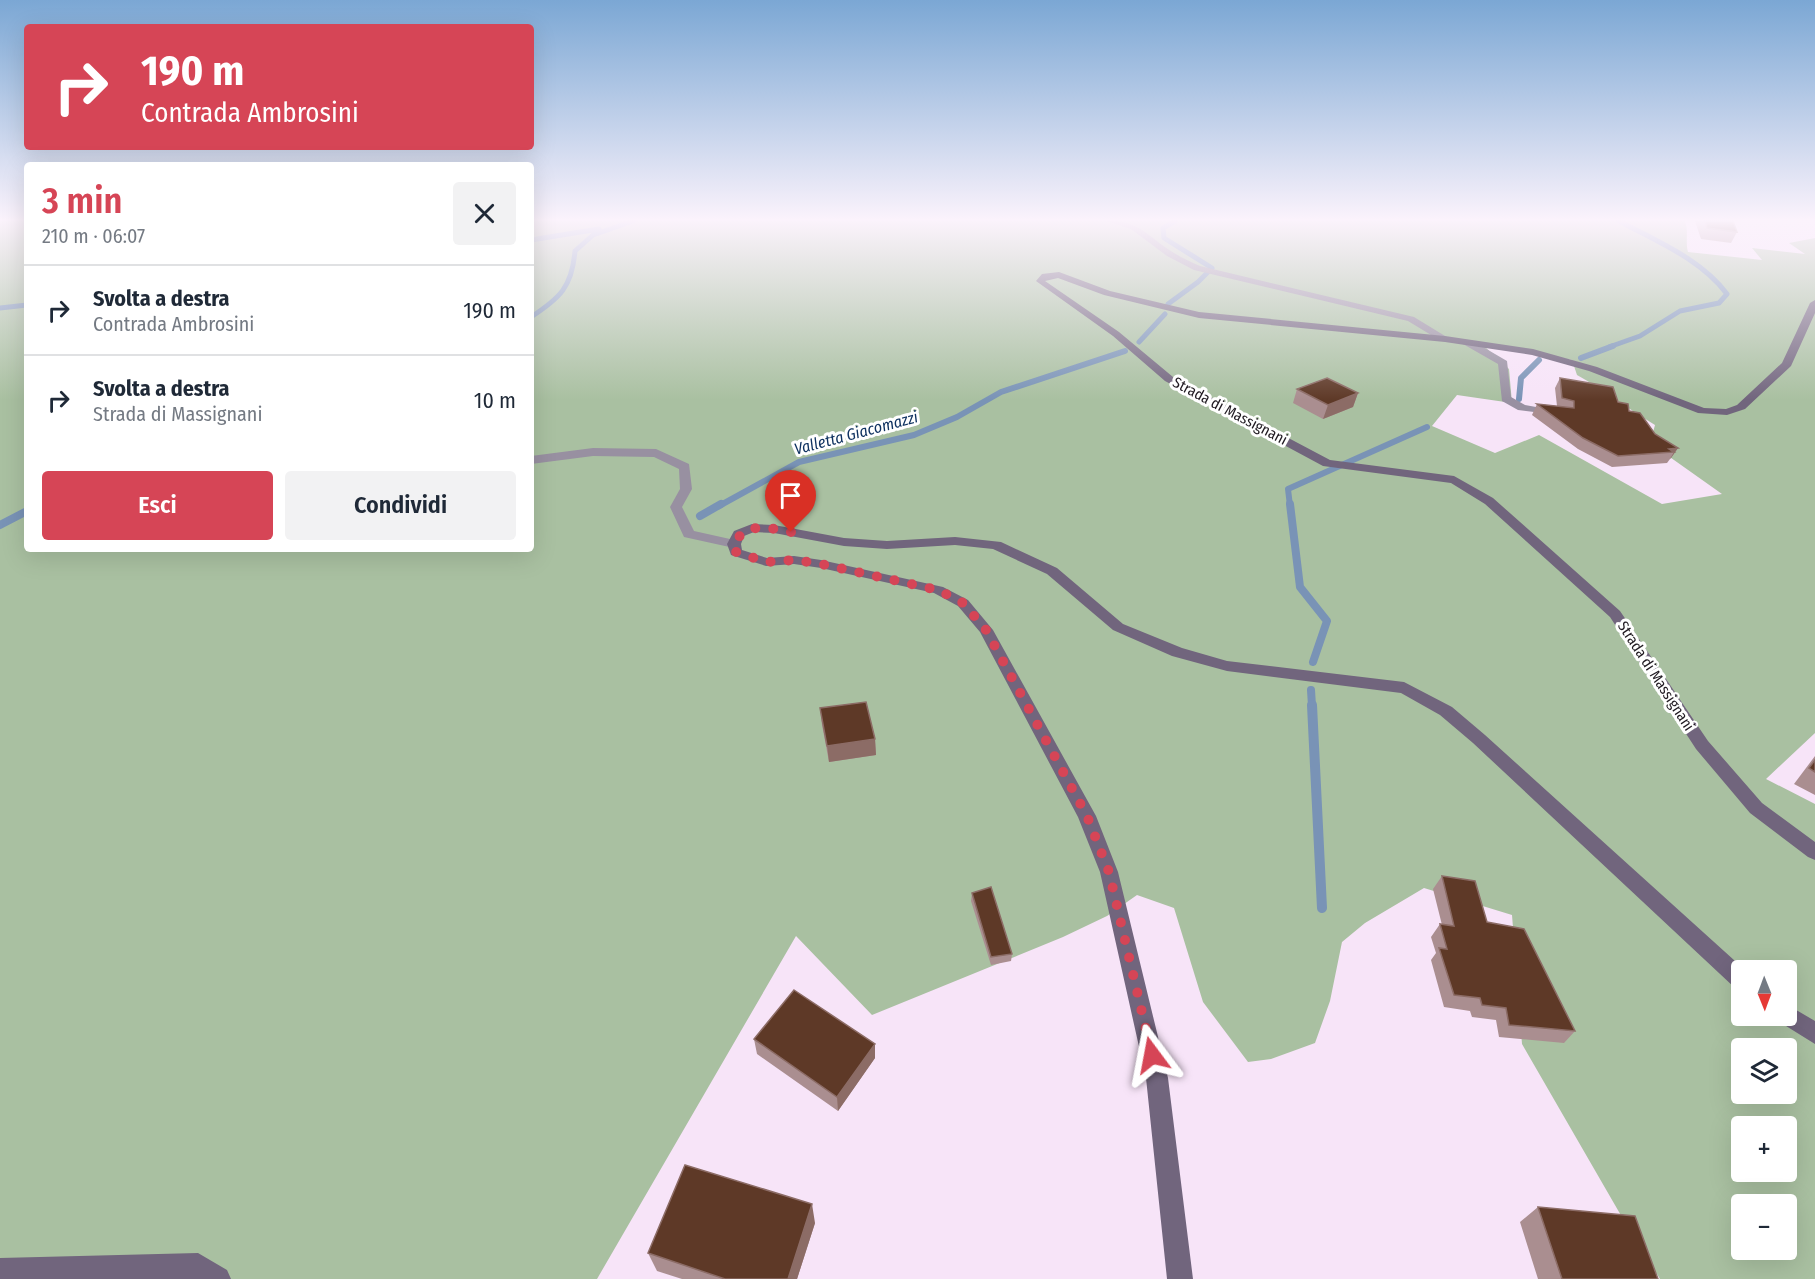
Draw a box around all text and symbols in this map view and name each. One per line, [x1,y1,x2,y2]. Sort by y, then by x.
text: 190 m [141,46,244,96]
icon: right [42,48,120,126]
text: Contrada Ambrosini [141,97,359,129]
text: 3 min [42,179,122,223]
button: close [453,182,516,245]
text: 210 m · 06:07 [42,224,145,248]
text: Svolta a destra [93,285,230,312]
icon: right [42,294,75,327]
text: 190 m [463,297,516,324]
text: Contrada Ambrosini [93,312,254,336]
street label: Strada di Massignani [1170,373,1290,449]
text: Svolta a destra [93,375,230,402]
icon: right [42,384,75,417]
text: 10 m [474,387,516,414]
text: Strada di Massignani [93,402,262,426]
water label: Valletta Giacomazzi [792,407,920,459]
pin [765,470,816,532]
button: Esci [42,471,273,540]
button: Condividi [285,471,516,540]
icon: arrive [774,479,807,512]
street label: Strada di Massignani [1614,618,1698,734]
north arrow [1731,960,1797,1026]
map controls [1731,960,1797,1260]
position arrow [1120,1023,1184,1087]
button: layers [1731,1038,1797,1104]
button: + [1731,1116,1797,1182]
button: − [1731,1194,1797,1260]

